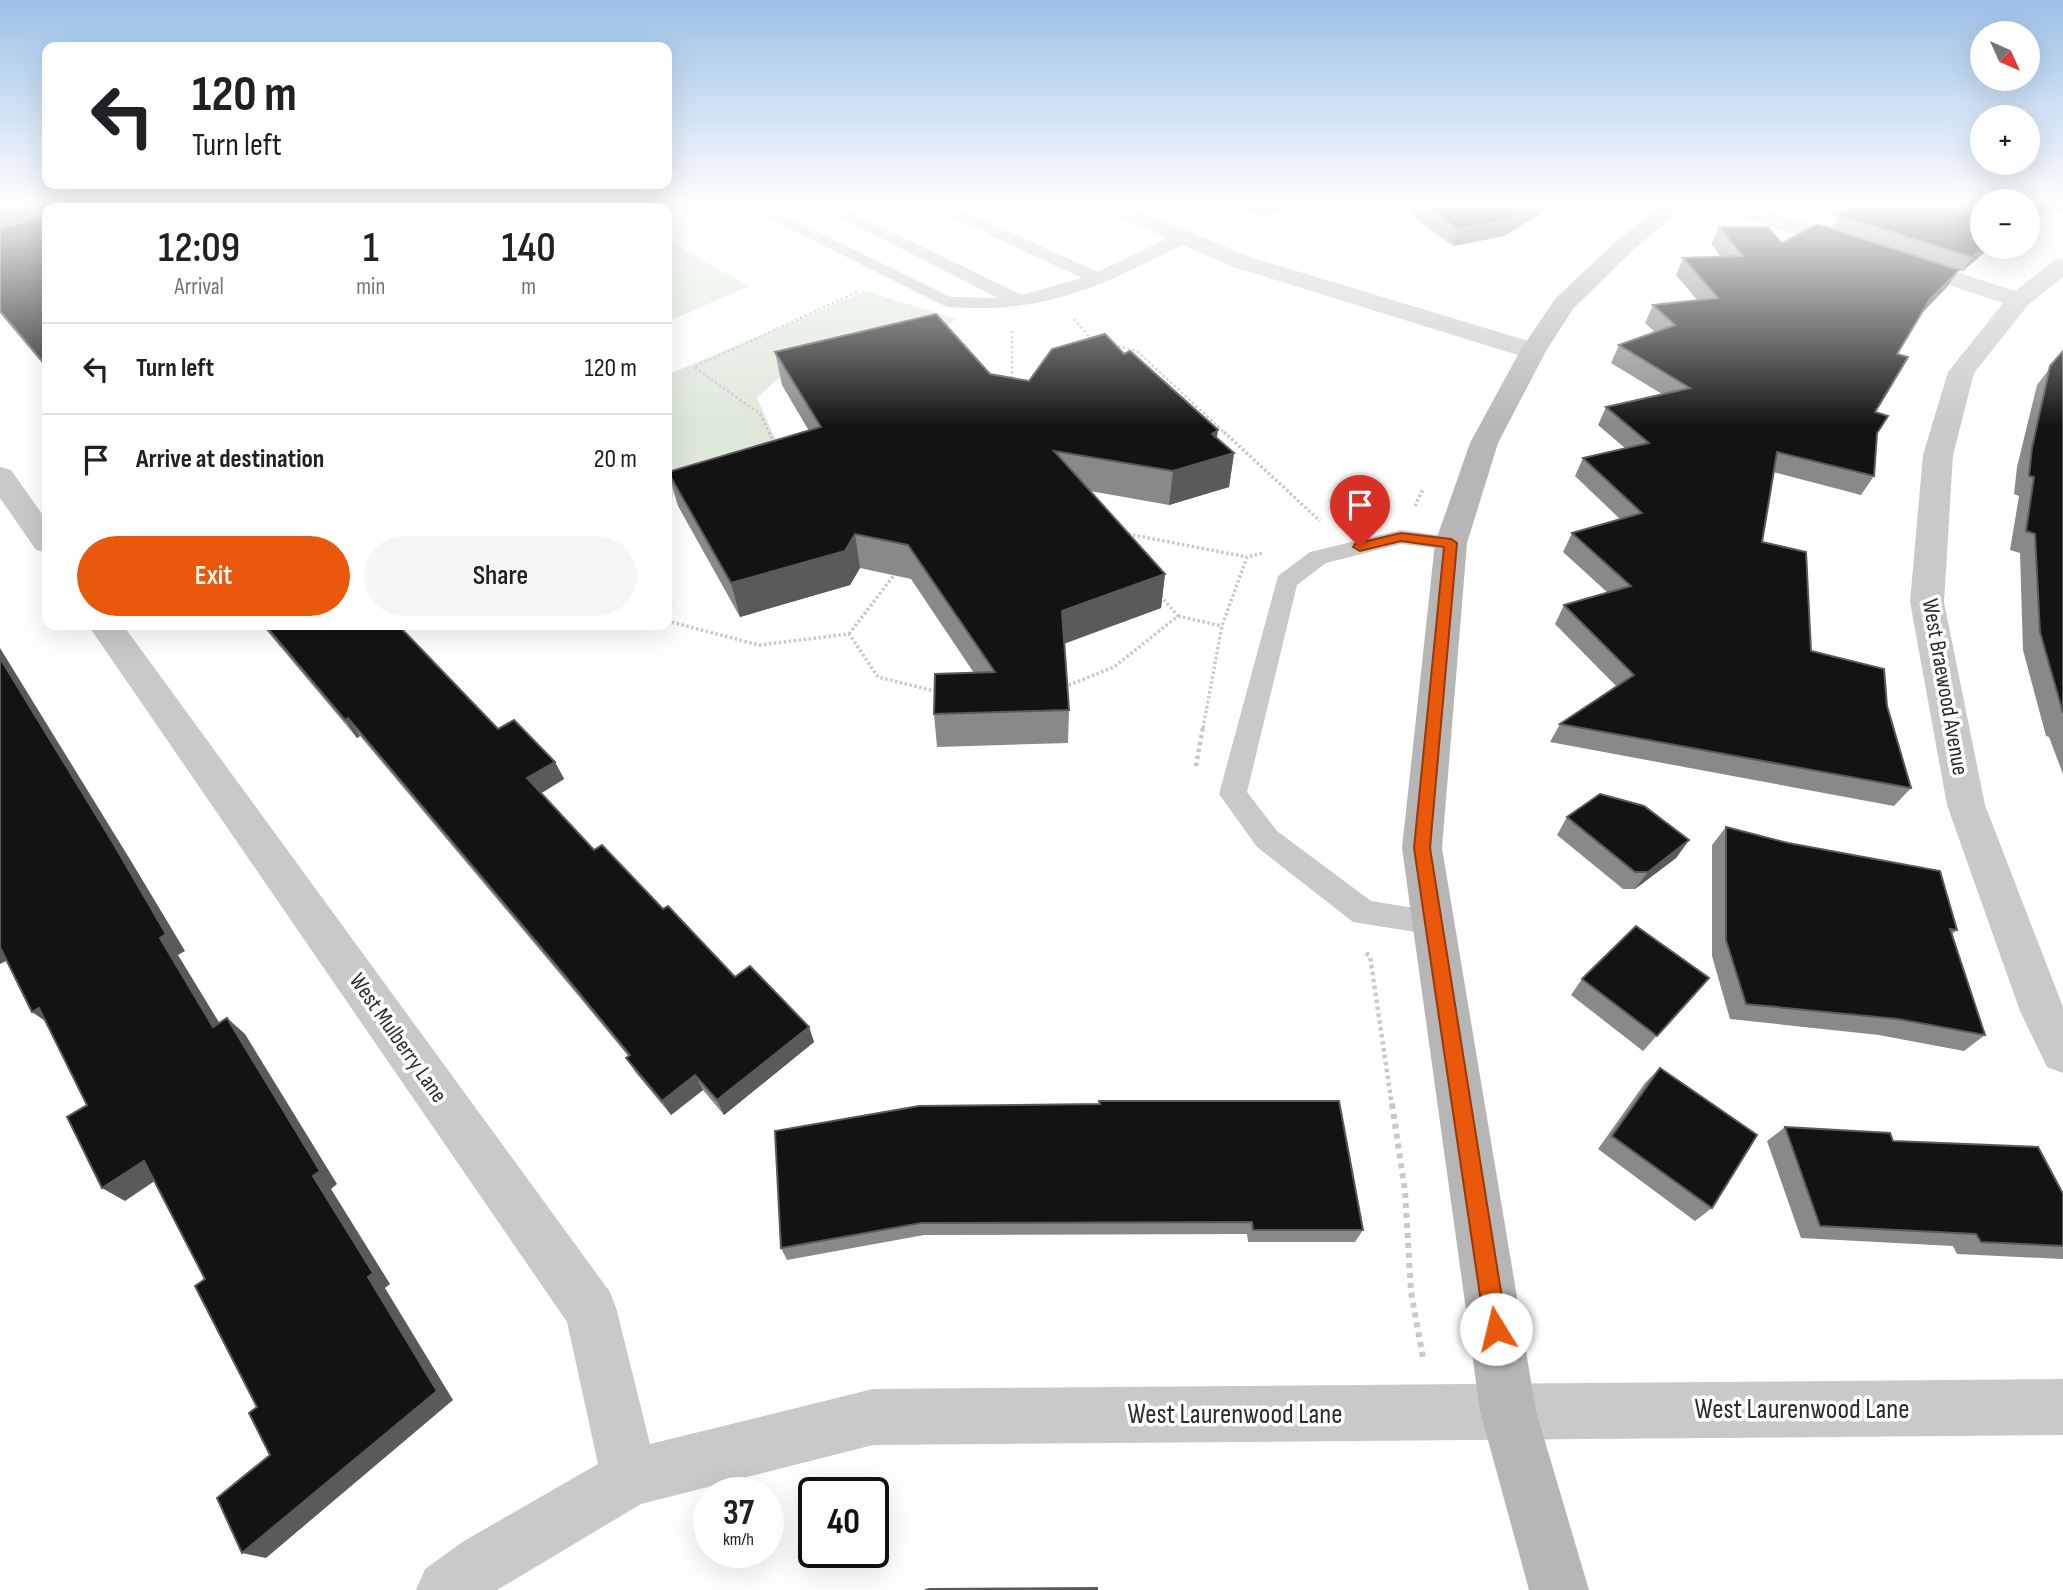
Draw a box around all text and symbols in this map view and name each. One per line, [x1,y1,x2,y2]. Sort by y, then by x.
north arrow [1970,21,2040,91]
map controls [1970,21,2040,259]
text: 120 m [192,66,297,125]
icon: left [77,70,168,161]
button: + [1970,105,2040,175]
text: Turn left [192,126,282,165]
button: − [1970,189,2040,259]
text: 12:09 [158,223,240,274]
text: 1 [363,223,379,274]
text: 140 [502,223,556,274]
text: Arrival [174,273,224,301]
text: min [356,273,385,301]
text: m [521,273,536,301]
icon: left [77,350,115,388]
text: Turn left [136,353,214,384]
text: 120 m [584,353,637,384]
icon: arrive [77,441,115,479]
text: Arrive at destination [136,444,324,475]
text: 20 m [594,444,637,475]
pin [1330,475,1390,547]
icon: arrive [1341,486,1379,524]
button: Exit [77,536,350,616]
button: Share [364,536,637,616]
street label: West Braewood Avenue [1916,597,1974,777]
street label: West Mulberry Lane [343,968,453,1108]
position arrow [1459,1292,1533,1366]
street label: West Laurenwood Lane [1694,1393,1910,1426]
street label: West Laurenwood Lane [1127,1398,1343,1431]
speed limit sign: 40 [798,1477,889,1568]
text: 37 [723,1492,754,1535]
text: km/h [723,1529,754,1550]

